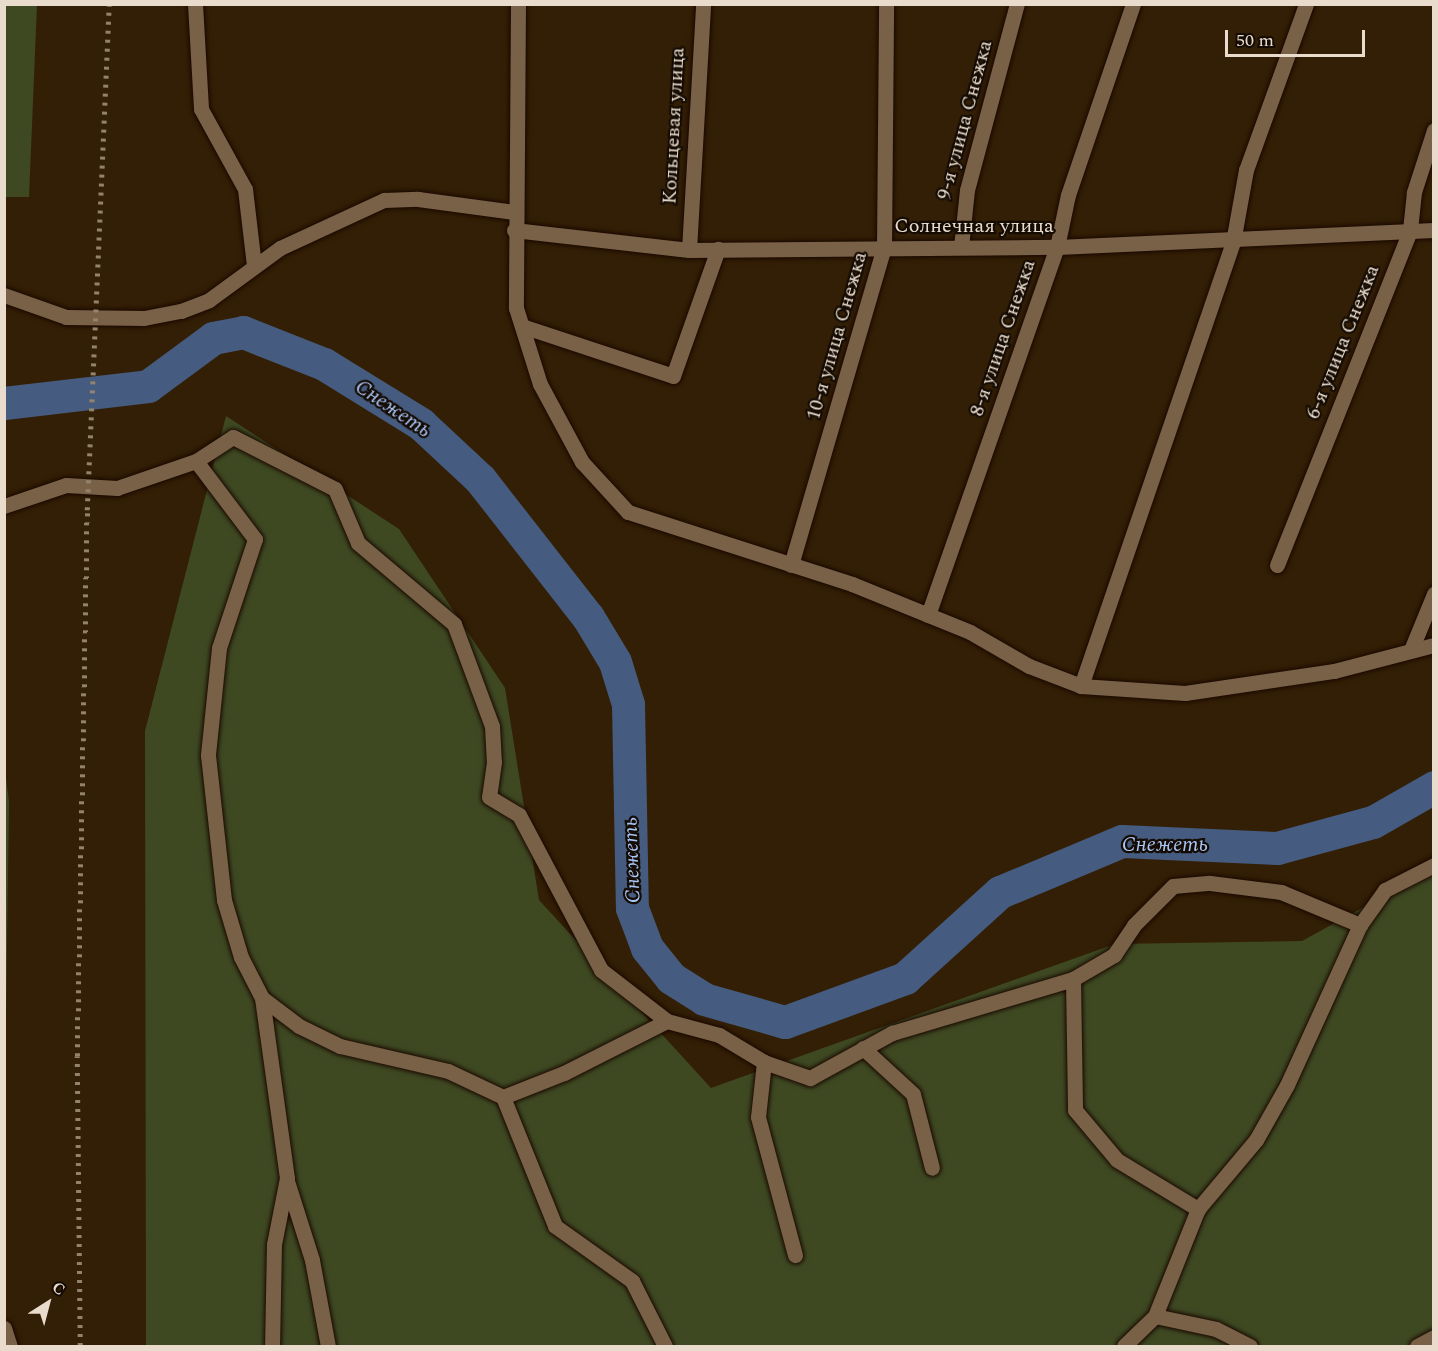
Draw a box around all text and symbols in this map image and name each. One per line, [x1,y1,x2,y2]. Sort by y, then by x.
scale bar [1228,18,1368,56]
text: 50 m [1236,27,1274,54]
street label: 9-я улица Снежка [932,38,998,202]
street label: Кольцевая улица [658,47,690,205]
street label: Солнечная улица [894,214,1054,238]
street label: 10-я улица Снежка [801,249,873,423]
street label: 8-я улица Снежка [965,256,1041,420]
street label: 6-я улица Снежка [1301,261,1385,423]
water label: Снежеть [350,374,436,444]
water label: Снежеть [618,816,646,904]
water label: Снежеть [1122,832,1208,858]
north arrow [18,1273,78,1333]
text: С [47,1275,70,1301]

